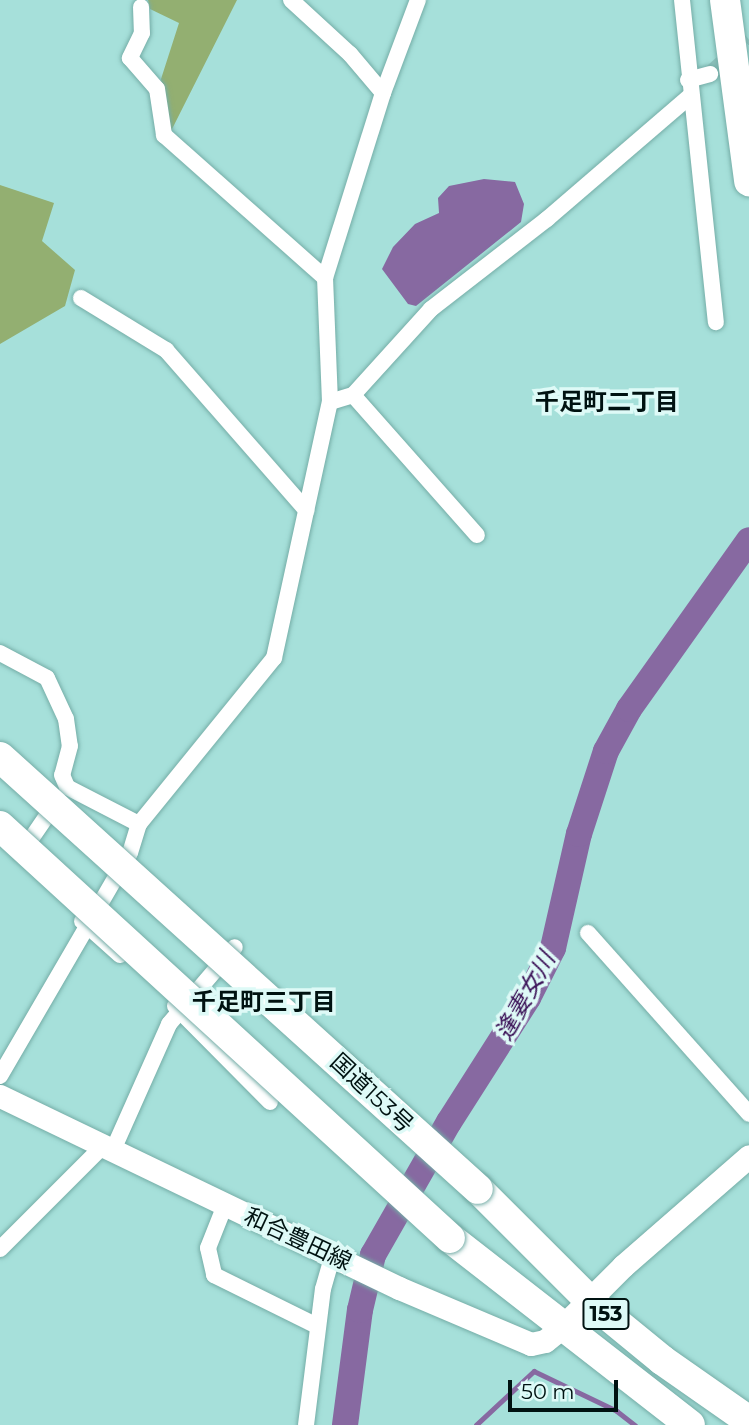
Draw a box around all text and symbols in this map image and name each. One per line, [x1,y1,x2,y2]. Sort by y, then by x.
district label: 千足町二丁目 [535,388,679,416]
water label: 逢妻女川 [489,947,561,1045]
district label: 千足町三丁目 [192,988,336,1016]
street label: 国道153号 [325,1048,419,1138]
street label: 和合豊田線 [240,1202,356,1276]
road number: 153 [582,1296,630,1332]
scale bar [511,1366,621,1410]
text: 50 m [521,1379,575,1404]

